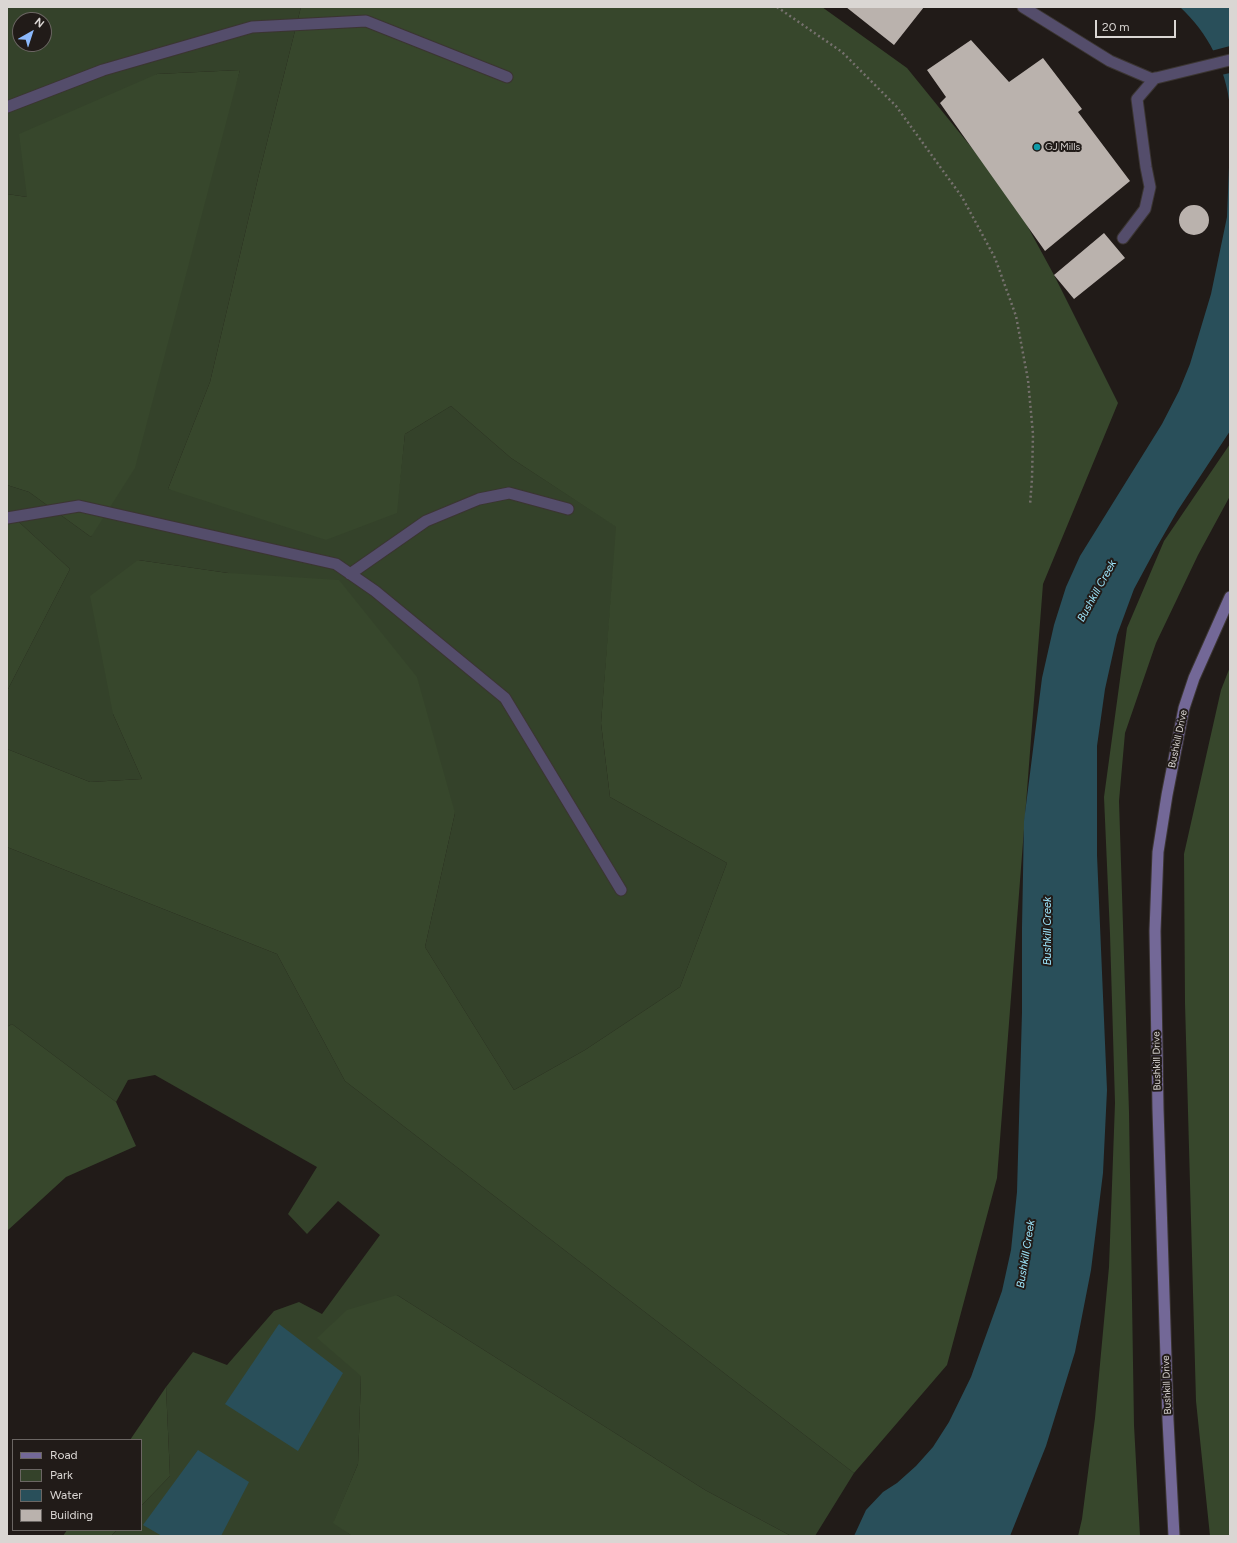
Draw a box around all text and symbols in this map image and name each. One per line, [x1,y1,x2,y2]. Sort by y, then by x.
north arrow [12,12,52,52]
scale bar [1097,12,1178,38]
text: N [32,15,47,31]
text: 20 m [1102,20,1130,34]
place label: GJ Mills [1045,141,1080,153]
marker: GJ Mills [1032,142,1042,152]
water label: Bushkill Creek [1075,558,1119,624]
street label: Bushkill Drive [1166,709,1190,769]
water label: Bushkill Creek [1041,897,1055,965]
street label: Bushkill Drive [1150,1031,1164,1091]
water label: Bushkill Creek [1014,1219,1038,1289]
street label: Bushkill Drive [1160,1355,1174,1415]
legend [12,1439,142,1531]
text: Road [50,1448,78,1462]
text: Park [50,1468,73,1482]
text: Water [50,1488,82,1502]
text: Building [50,1508,93,1522]

